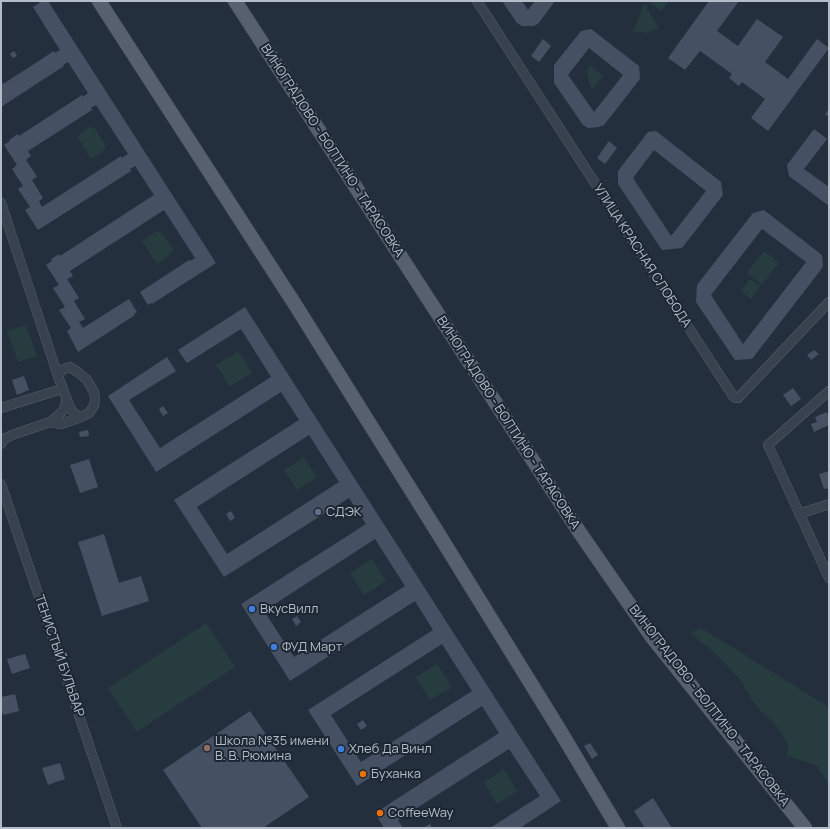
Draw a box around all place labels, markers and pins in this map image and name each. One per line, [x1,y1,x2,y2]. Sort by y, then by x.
place label: СДЭК [326,504,361,520]
marker: СДЭК [313,507,323,517]
place label: ВкусВилл [260,601,319,617]
marker: ВкусВилл [247,604,257,614]
place label: ФУД Март [282,639,342,655]
marker: ФУД Март [269,642,279,652]
place label: Школа №35 имени В. В. Рюмина [215,733,329,764]
place label: Хлеб Да Винл [349,741,432,757]
marker: Школа №35 имени В. В. Рюмина [202,743,212,753]
marker: Хлеб Да Винл [336,744,346,754]
place label: Буханка [371,766,421,782]
marker: Буханка [358,769,368,779]
place label: CoffeeWay [388,805,453,821]
marker: CoffeeWay [375,808,385,818]

